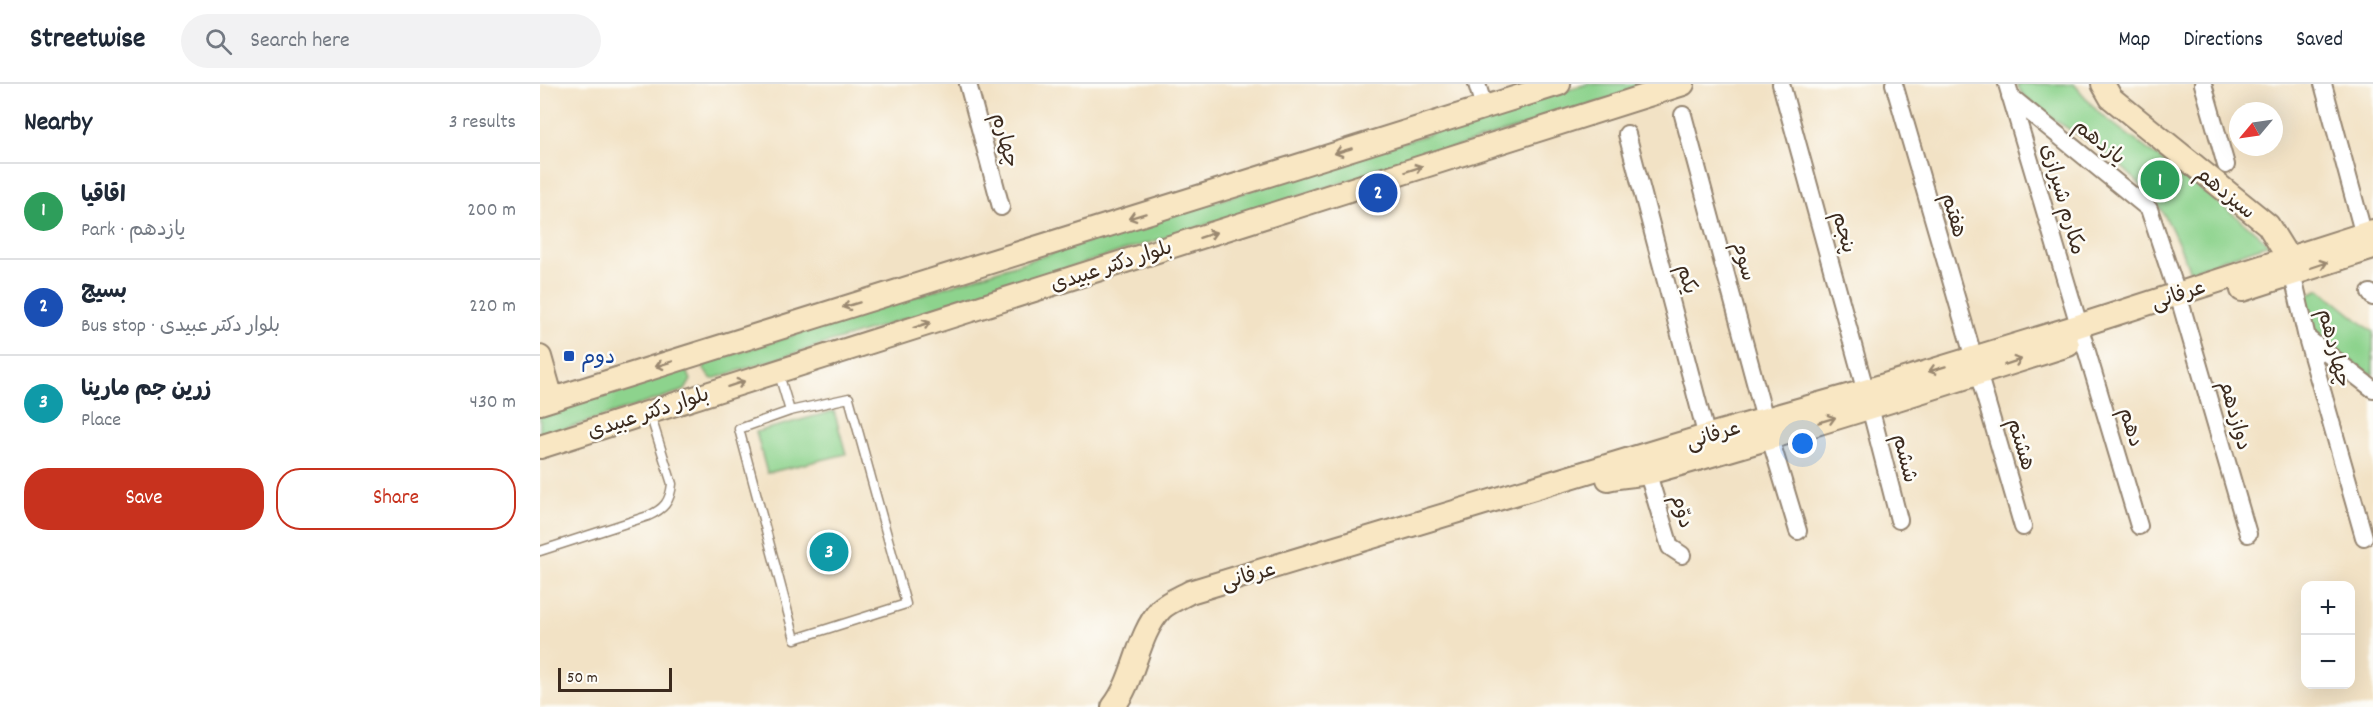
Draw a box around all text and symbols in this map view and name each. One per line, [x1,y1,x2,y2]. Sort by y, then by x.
search box [181,14,601,68]
text: Streetwise [30,21,145,61]
icon: search [202,25,235,58]
text: Search here [250,26,350,57]
text: Map [2119,26,2150,56]
text: Directions [2183,26,2263,56]
text: Saved [2296,26,2343,56]
north arrow [2229,102,2283,156]
text: Nearby [24,105,92,142]
text: 3 results [449,109,516,137]
street label: چهارم [981,110,1025,171]
street label: یازدهم [2066,113,2131,174]
street label: مکارم شیرازی [2031,141,2091,259]
one-way arrow [1334,146,1353,157]
pin: 1 [2140,158,2180,202]
street label: سیزدهم [2188,161,2261,228]
one-way arrow [1404,163,1423,174]
pin: 2 [1358,170,1398,216]
text: اقاقیا [81,181,126,212]
street label: هفتم [1931,190,1973,242]
text: 1 [41,197,46,225]
text: 200 m [467,197,516,225]
street label: پنجم [1822,208,1862,257]
one-way arrow [1128,211,1147,222]
text: Park · یازدهم [81,217,185,245]
one-way arrow [1198,228,1217,239]
street label: بلوار دکتر عبیدی [1047,234,1177,302]
street label: سوم [1722,239,1762,285]
one-way arrow [2309,259,2328,270]
street label: یکم [1667,262,1703,298]
street label: عرفانی [2148,274,2210,320]
text: بسیج [81,277,127,308]
text: 2 [39,293,48,321]
text: 220 m [469,293,516,321]
one-way arrow [841,300,860,311]
street label: چهاردهم [2308,306,2356,391]
text: Bus stop · بلوار دکتر عبیدی [81,313,280,341]
one-way arrow [912,319,931,330]
place label: دوم [581,344,615,374]
marker: دوم [562,349,576,363]
one-way arrow [2003,356,2022,367]
one-way arrow [655,359,674,370]
one-way arrow [1928,364,1947,375]
text: زرین جم مارینا [81,375,211,406]
street label: دوازدهم [2209,377,2257,454]
one-way arrow [726,378,745,389]
street label: بلوار دکتر عبیدی [584,381,714,449]
text: 3 [39,389,48,417]
text: 430 m [470,389,516,417]
street label: دهم [2109,405,2149,451]
text: Place [81,407,121,435]
street label: عرفانی [1683,414,1745,459]
one-way arrow [1817,414,1836,425]
street label: هشتم [1997,415,2041,475]
your location [1788,429,1817,458]
street label: ششم [1883,431,1924,486]
button: Save [24,468,264,530]
button: Share [276,468,516,530]
street label: دوّم [1661,491,1699,532]
pin: 3 [810,530,848,574]
street label: عرفانی [1218,556,1280,600]
map controls [2301,581,2355,689]
button: + [2301,581,2355,635]
button: − [2301,635,2355,689]
scale bar [558,665,672,692]
text: 50 m [567,667,598,690]

